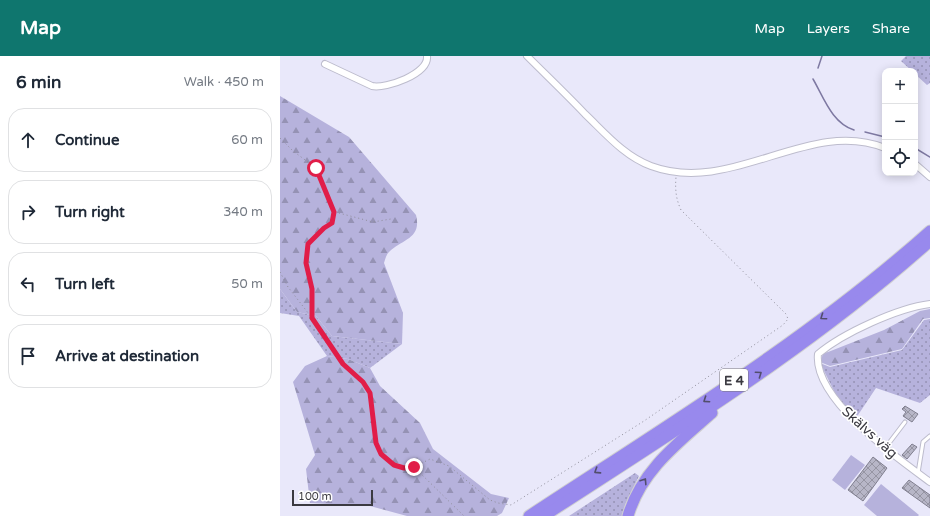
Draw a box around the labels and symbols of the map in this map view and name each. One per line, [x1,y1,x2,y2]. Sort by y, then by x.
route start [307,159,325,177]
one-way arrow [821,312,828,319]
road number: E 4 [720,369,748,391]
one-way arrow [754,372,761,379]
one-way arrow [703,395,710,403]
street label: Skälvs väg [838,403,901,462]
route end [405,458,423,476]
one-way arrow [594,466,601,474]
one-way arrow [639,478,646,485]
scale bar [292,488,373,507]

